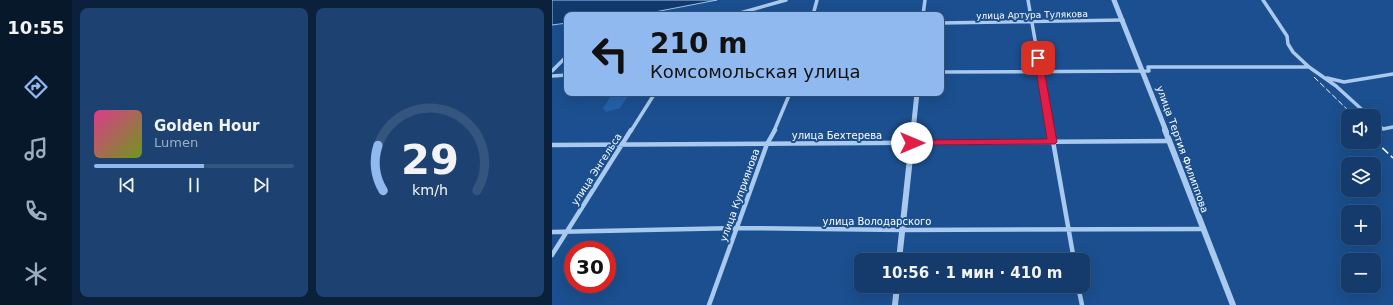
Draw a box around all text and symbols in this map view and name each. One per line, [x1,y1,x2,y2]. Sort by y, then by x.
street label: улица Артура Тулякова [976,9,1088,21]
text: 10:55 [7,17,65,38]
text: 210 m [650,27,747,60]
icon: left [584,28,636,80]
pin [1021,41,1055,75]
icon: arrive [1027,47,1049,69]
text: Комсомольская улица [650,61,860,82]
icon: directions [22,73,50,101]
street label: улица Тертия Филиппова [1154,84,1211,214]
map controls [1341,109,1381,293]
button: sound [1341,109,1381,149]
text: Golden Hour [154,117,260,135]
position arrow [891,122,933,164]
street label: улица Бехтерева [792,130,882,141]
street label: улица Энгельса [569,131,624,207]
text: 29 [401,134,459,183]
icon: music [22,135,50,163]
text: Lumen [154,135,198,150]
street label: улица Куприянова [718,147,761,243]
button: layers [1341,157,1381,197]
icon: previous [116,174,138,196]
icon: pause [183,174,205,196]
icon: next [250,174,272,196]
text: km/h [412,181,448,197]
icon: phone [22,197,50,225]
button: + [1341,205,1381,245]
street label: улица Володарского [823,216,931,227]
speed limit sign: 30 [564,241,616,293]
button: − [1341,253,1381,293]
icon: climate [22,260,50,288]
text: 10:56 · 1 мин · 410 m [882,264,1063,282]

